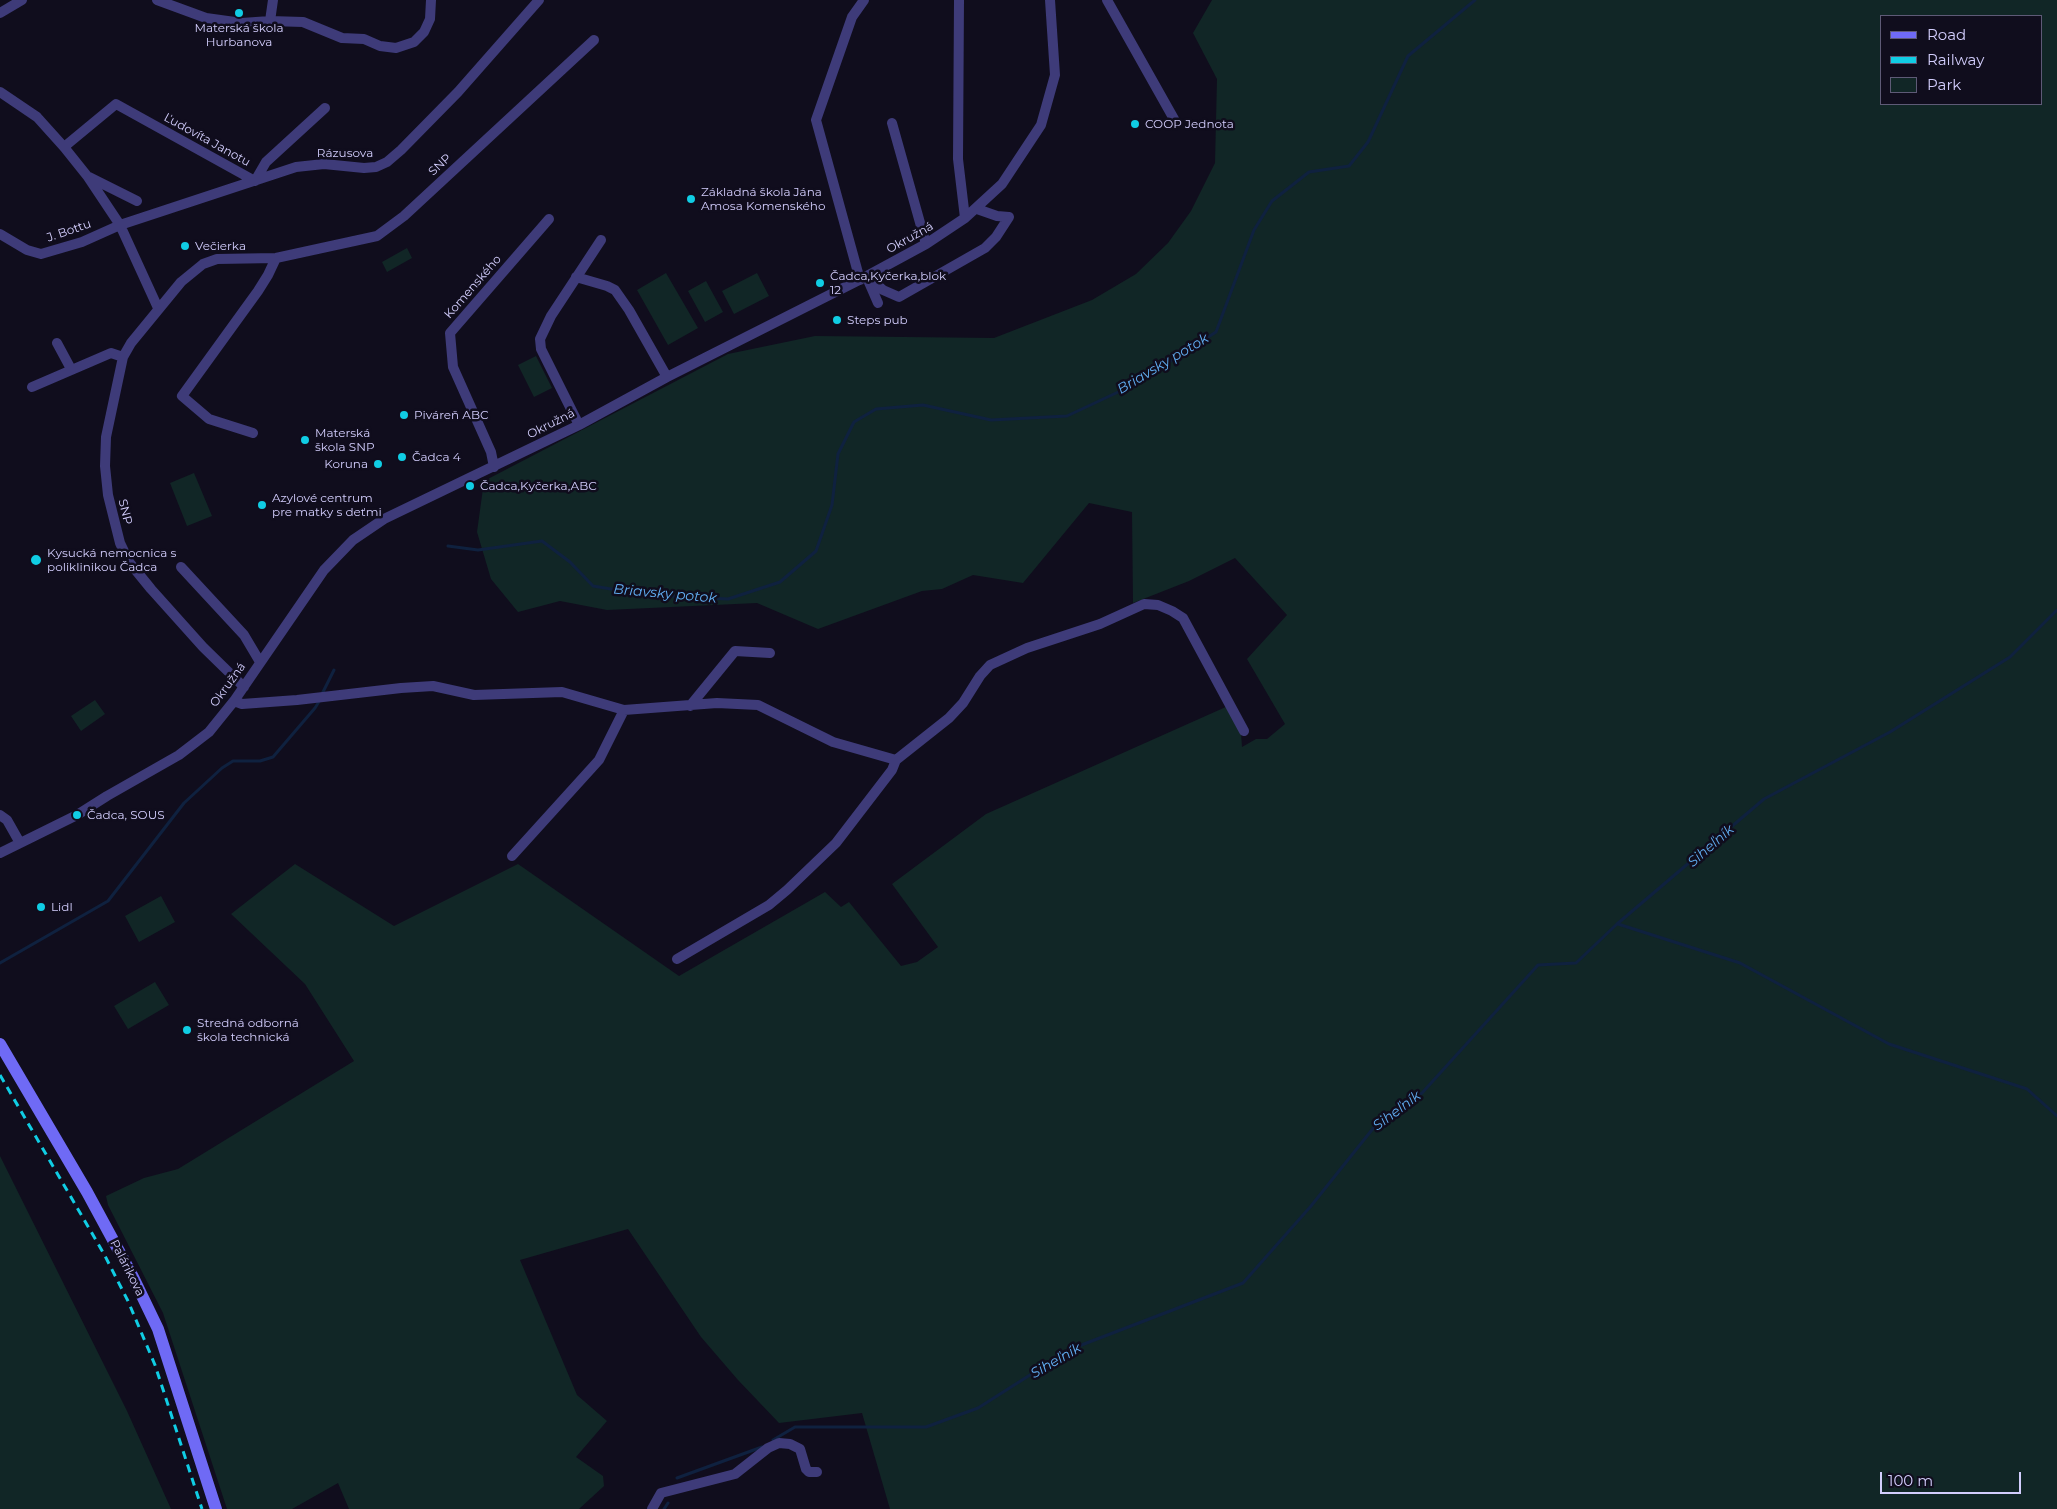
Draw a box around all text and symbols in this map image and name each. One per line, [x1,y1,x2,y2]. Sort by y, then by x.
marker: Materská škola Hurbanova [233,7,245,19]
legend [1880,15,2042,105]
place label: Materská škola Hurbanova [195,21,283,49]
text: Road [1927,25,1966,44]
text: Railway [1927,50,1984,69]
text: Park [1927,75,1961,94]
street label: Ľudovíta Janotu [161,110,253,170]
place label: COOP Jednota [1145,117,1234,131]
marker: COOP Jednota [1129,118,1141,130]
street label: Rázusova [317,146,373,160]
street label: SNP [426,151,454,179]
place label: Základná škola Jána Amosa Komenského [701,185,825,213]
marker: Základná škola Jána Amosa Komenského [685,193,697,205]
street label: J. Bottu [45,217,93,245]
street label: Okružná [884,219,936,257]
place label: Večierka [195,239,246,253]
marker: Večierka [179,240,191,252]
street label: Komenského [441,252,505,322]
place label: Čadca,Kyčerka,blok 12 [830,269,946,297]
marker: Čadca,Kyčerka,blok 12 [814,277,826,289]
place label: Steps pub [847,313,908,327]
marker: Steps pub [831,314,843,326]
water label: Briavsky potok [1114,330,1212,398]
street label: Okružná [525,406,577,442]
place label: Piváreň ABC [414,408,489,422]
marker: Piváreň ABC [398,409,410,421]
place label: Materská škola SNP [315,426,375,454]
marker: Materská škola SNP [299,434,311,446]
place label: Čadca 4 [412,450,461,464]
marker: Čadca 4 [396,451,408,463]
place label: Koruna [324,457,368,471]
marker: Koruna [372,458,384,470]
place label: Čadca,Kyčerka,ABC [480,479,597,493]
marker: Čadca,Kyčerka,ABC [464,480,476,492]
place label: Azylové centrum pre matky s deťmi [272,491,382,519]
street label: SNP [115,498,135,526]
marker: Azylové centrum pre matky s deťmi [256,499,268,511]
place label: Kysucká nemocnica s poliklinikou Čadca [47,546,176,574]
marker: Kysucká nemocnica s poliklinikou Čadca [29,553,43,567]
water label: Briavsky potok [613,581,717,607]
street label: Okružná [207,660,249,710]
place label: Čadca, SOUS [87,808,165,822]
marker: Čadca, SOUS [71,809,83,821]
water label: Siheľník [1684,821,1738,871]
place label: Lidl [51,900,73,914]
marker: Lidl [35,901,47,913]
place label: Stredná odborná škola technická [197,1016,299,1044]
marker: Stredná odborná škola technická [181,1024,193,1036]
water label: Siheľník [1370,1088,1424,1134]
street label: Palárikova [107,1237,147,1299]
water label: Siheľník [1028,1340,1084,1382]
scale bar [1882,1462,2023,1494]
text: 100 m [1888,1471,1933,1490]

